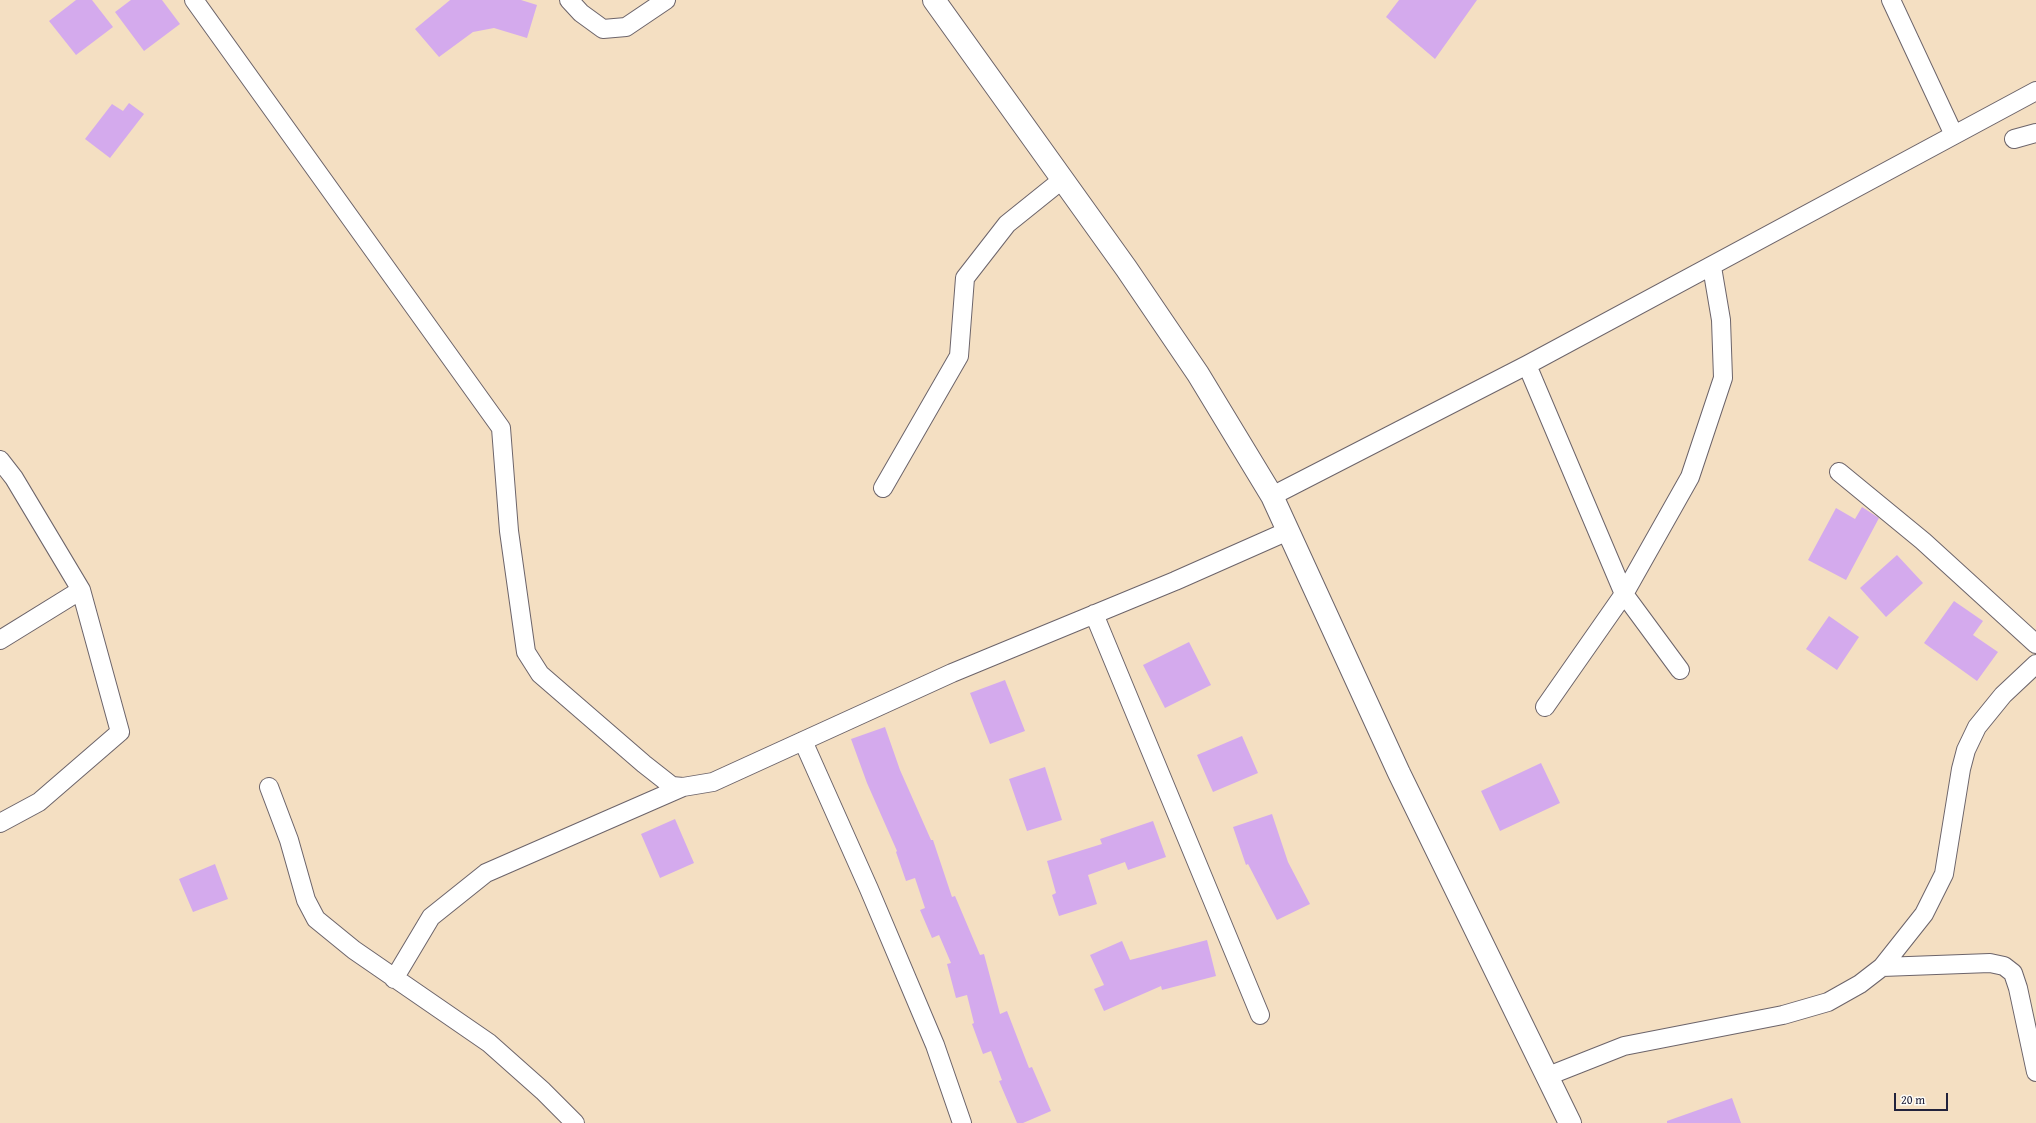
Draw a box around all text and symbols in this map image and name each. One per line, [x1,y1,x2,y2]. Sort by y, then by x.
scale bar [1896,1085,1950,1111]
text: 20 m [1901,1091,1925,1108]

